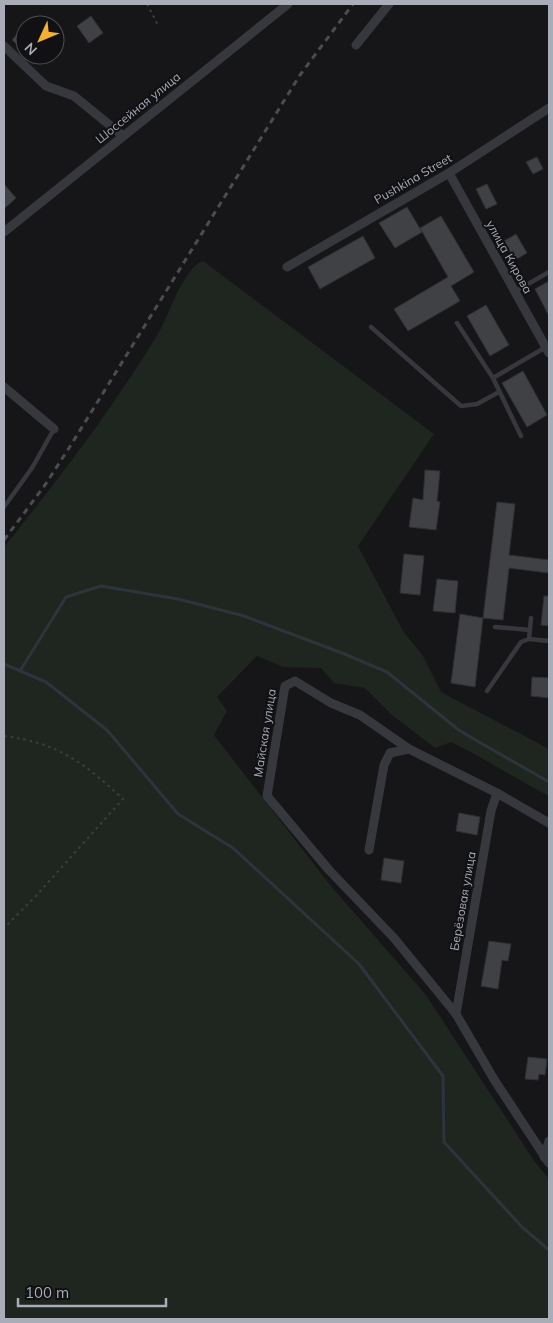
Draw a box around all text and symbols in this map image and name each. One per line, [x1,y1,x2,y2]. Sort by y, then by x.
north arrow [15,15,65,65]
text: N [21,39,41,59]
street label: Шоссейная улица [92,69,183,146]
street label: Pushkina Street [371,150,454,207]
street label: улица Кирова [483,218,536,296]
street label: Майская улица [250,688,279,778]
street label: Берёзовая улица [446,850,479,952]
scale bar [18,1276,165,1308]
text: 100 m [25,1283,69,1302]

